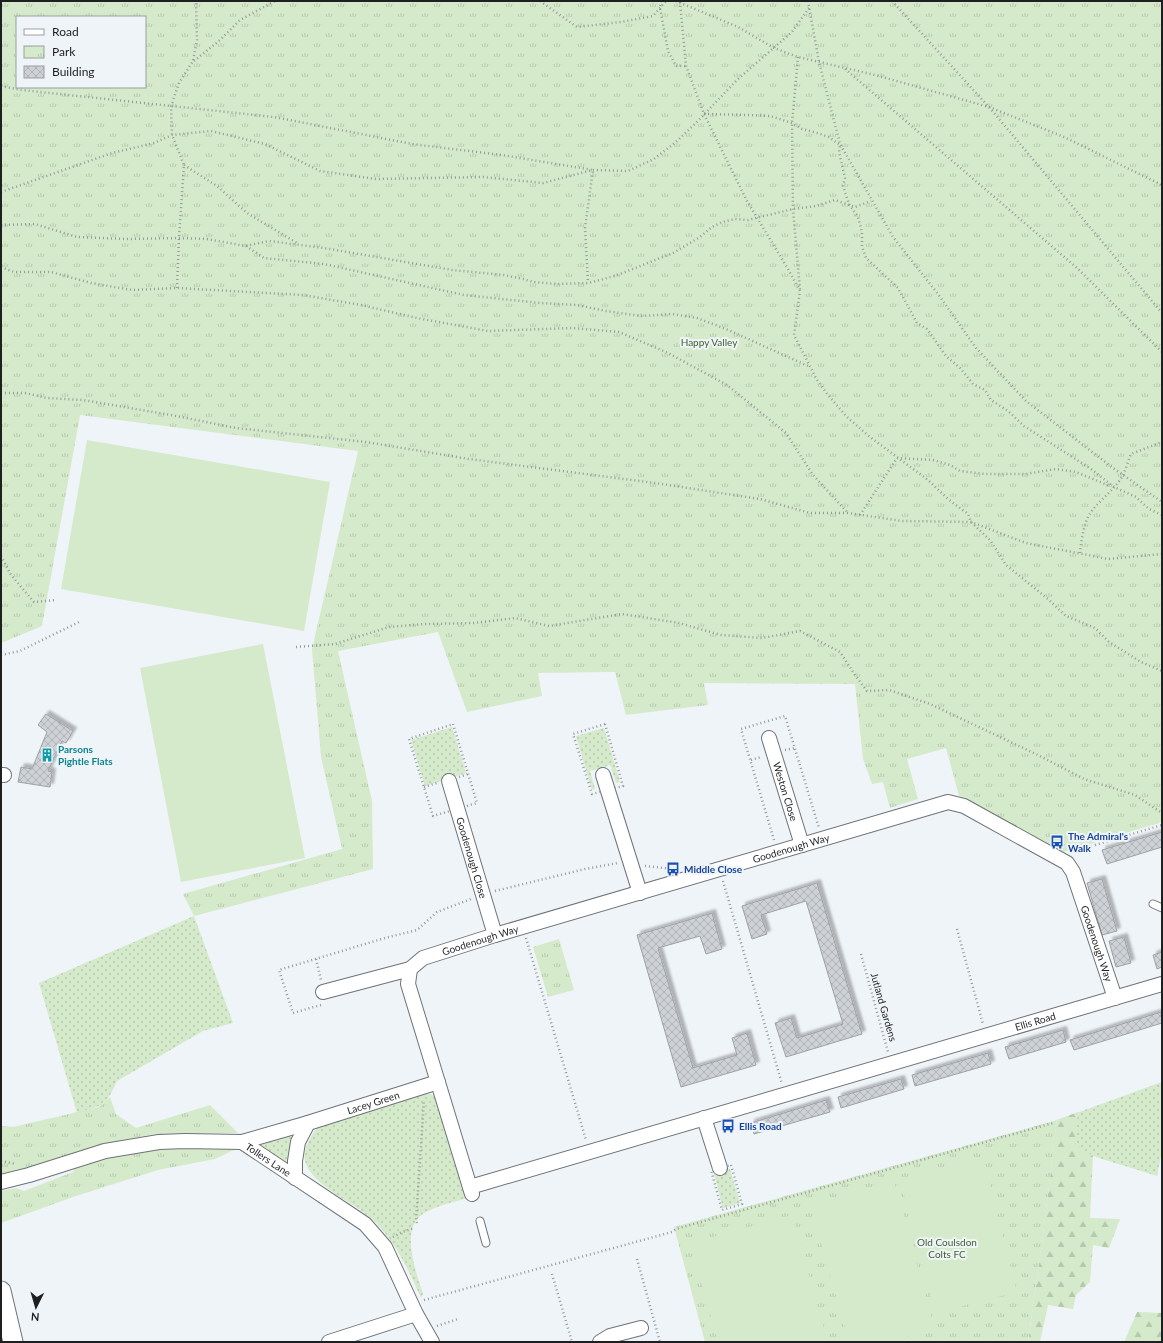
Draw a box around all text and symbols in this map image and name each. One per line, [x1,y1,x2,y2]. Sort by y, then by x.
legend [16,16,146,88]
text: Road [52,24,79,39]
text: Park [52,44,76,59]
text: Building [52,64,95,79]
park label: Happy Valley [681,336,738,348]
place label: Parsons Pightle Flats [58,743,113,767]
building icon: Parsons Pightle Flats [39,747,55,763]
street label: Weston Close [771,761,800,823]
street label: Goodenough Close [454,816,490,900]
place label: The Admiral's Walk [1068,830,1129,854]
street label: Goodenough Way [751,831,831,865]
bus stop icon: The Admiral's Walk [1049,834,1065,850]
bus stop icon: Middle Close [665,861,681,877]
place label: Middle Close [684,863,743,875]
street label: Goodenough Way [1079,904,1115,984]
street label: Goodenough Way [441,922,521,958]
street label: Jutland Gardens [868,971,900,1043]
street label: Ellis Road [1013,1010,1057,1033]
street label: Lacey Green [345,1089,401,1116]
bus stop icon: Ellis Road [720,1118,736,1134]
place label: Ellis Road [739,1120,782,1132]
street label: Tollers Lane [243,1140,293,1179]
park label: Old Coulsdon Colts FC [917,1236,977,1260]
north arrow [16,1287,56,1327]
text: N [30,1311,40,1324]

